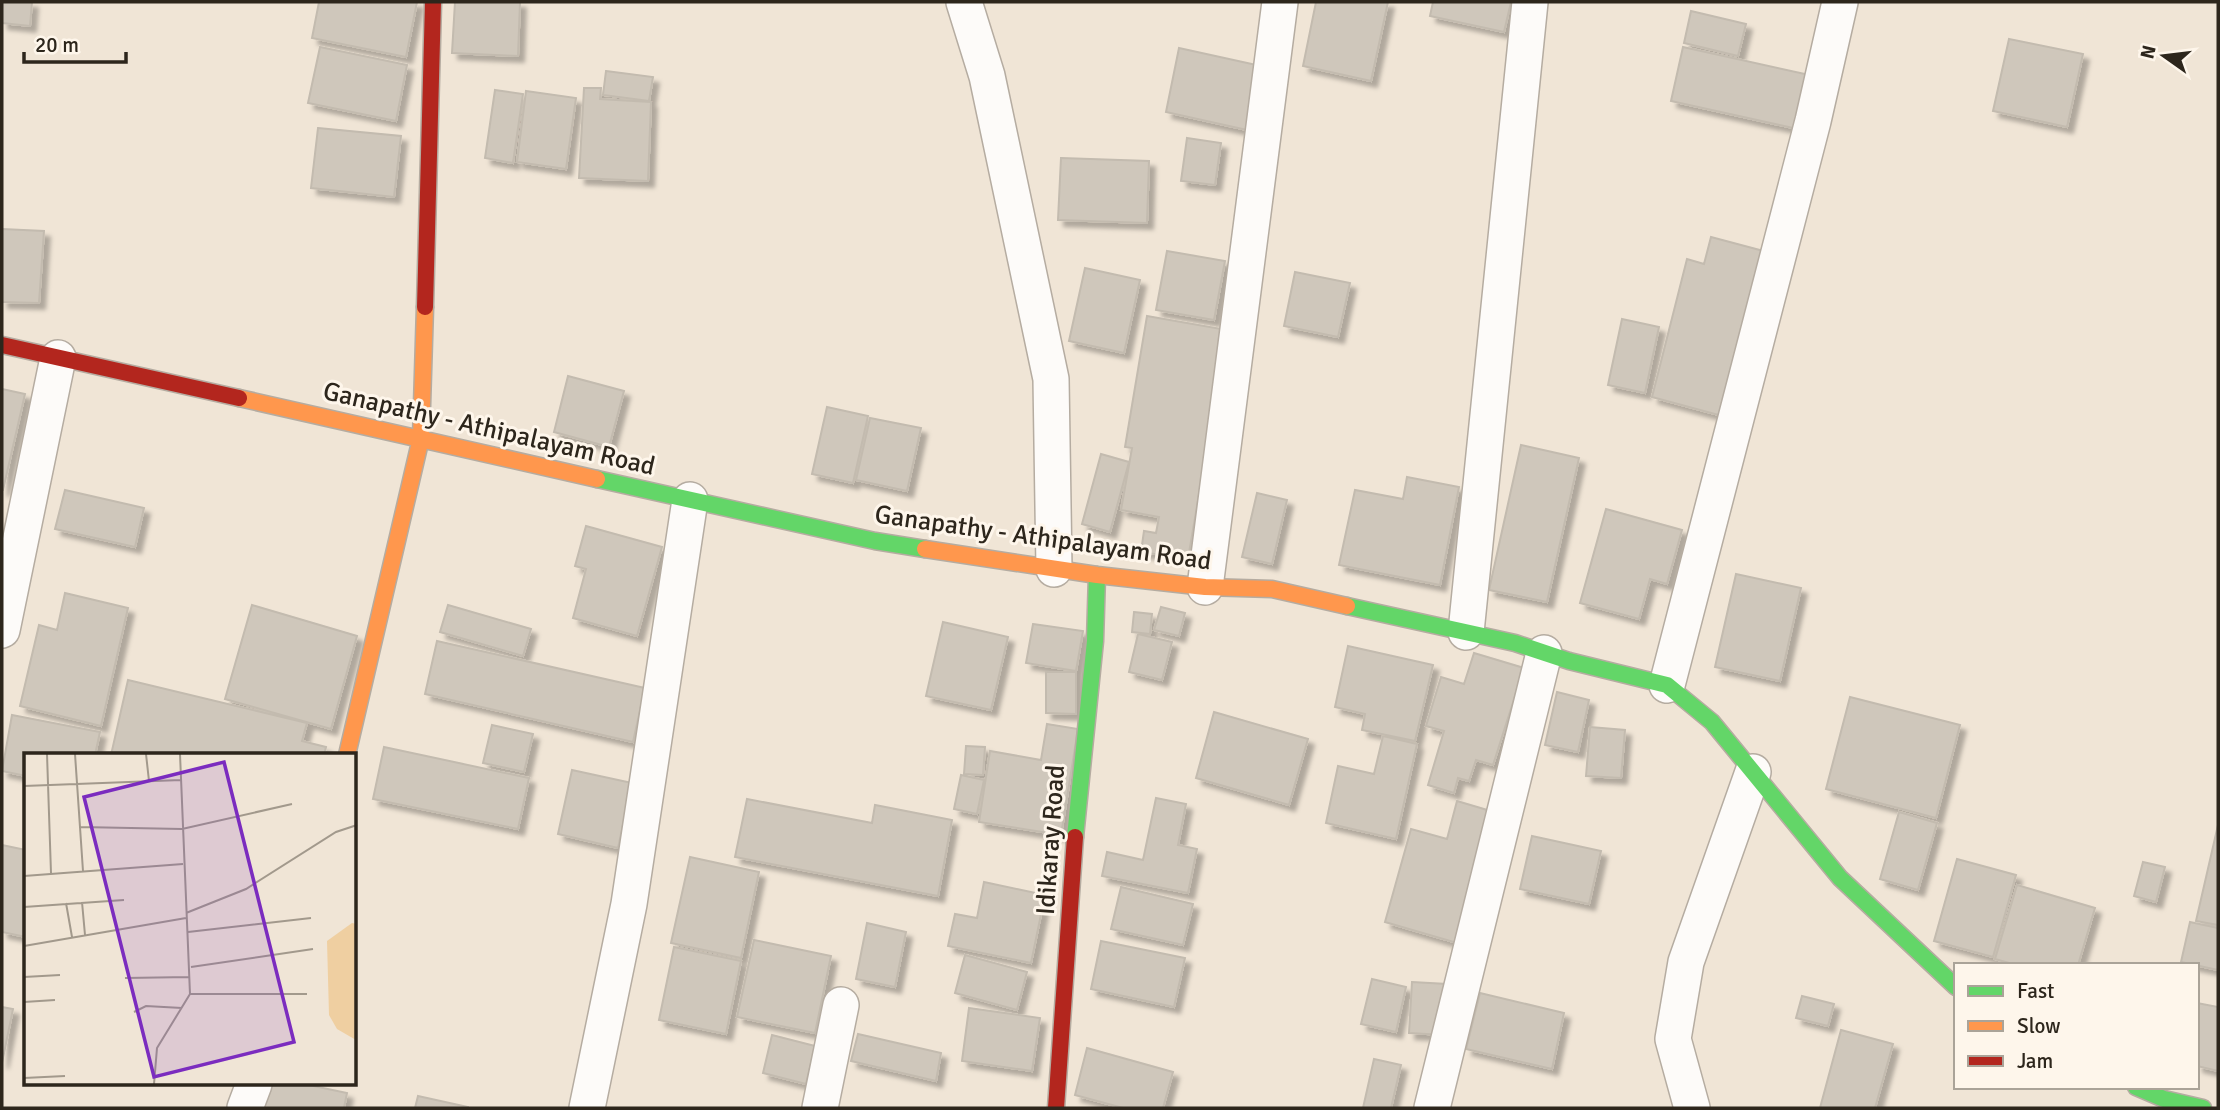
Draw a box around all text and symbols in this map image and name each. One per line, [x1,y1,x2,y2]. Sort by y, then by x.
scale bar [24,21,126,65]
north arrow [2129,21,2199,91]
text: 20 m [35,32,79,58]
text: N [2135,43,2162,61]
street label: Ganapathy - Athipalayam Road [320,375,658,483]
street label: Ganapathy - Athipalayam Road [873,499,1213,577]
inset map [24,753,357,1086]
street label: Idikaray Road [1030,764,1072,916]
legend [1954,963,2199,1089]
text: Fast [2017,978,2054,1004]
text: Slow [2017,1013,2061,1039]
text: Jam [2017,1048,2053,1074]

